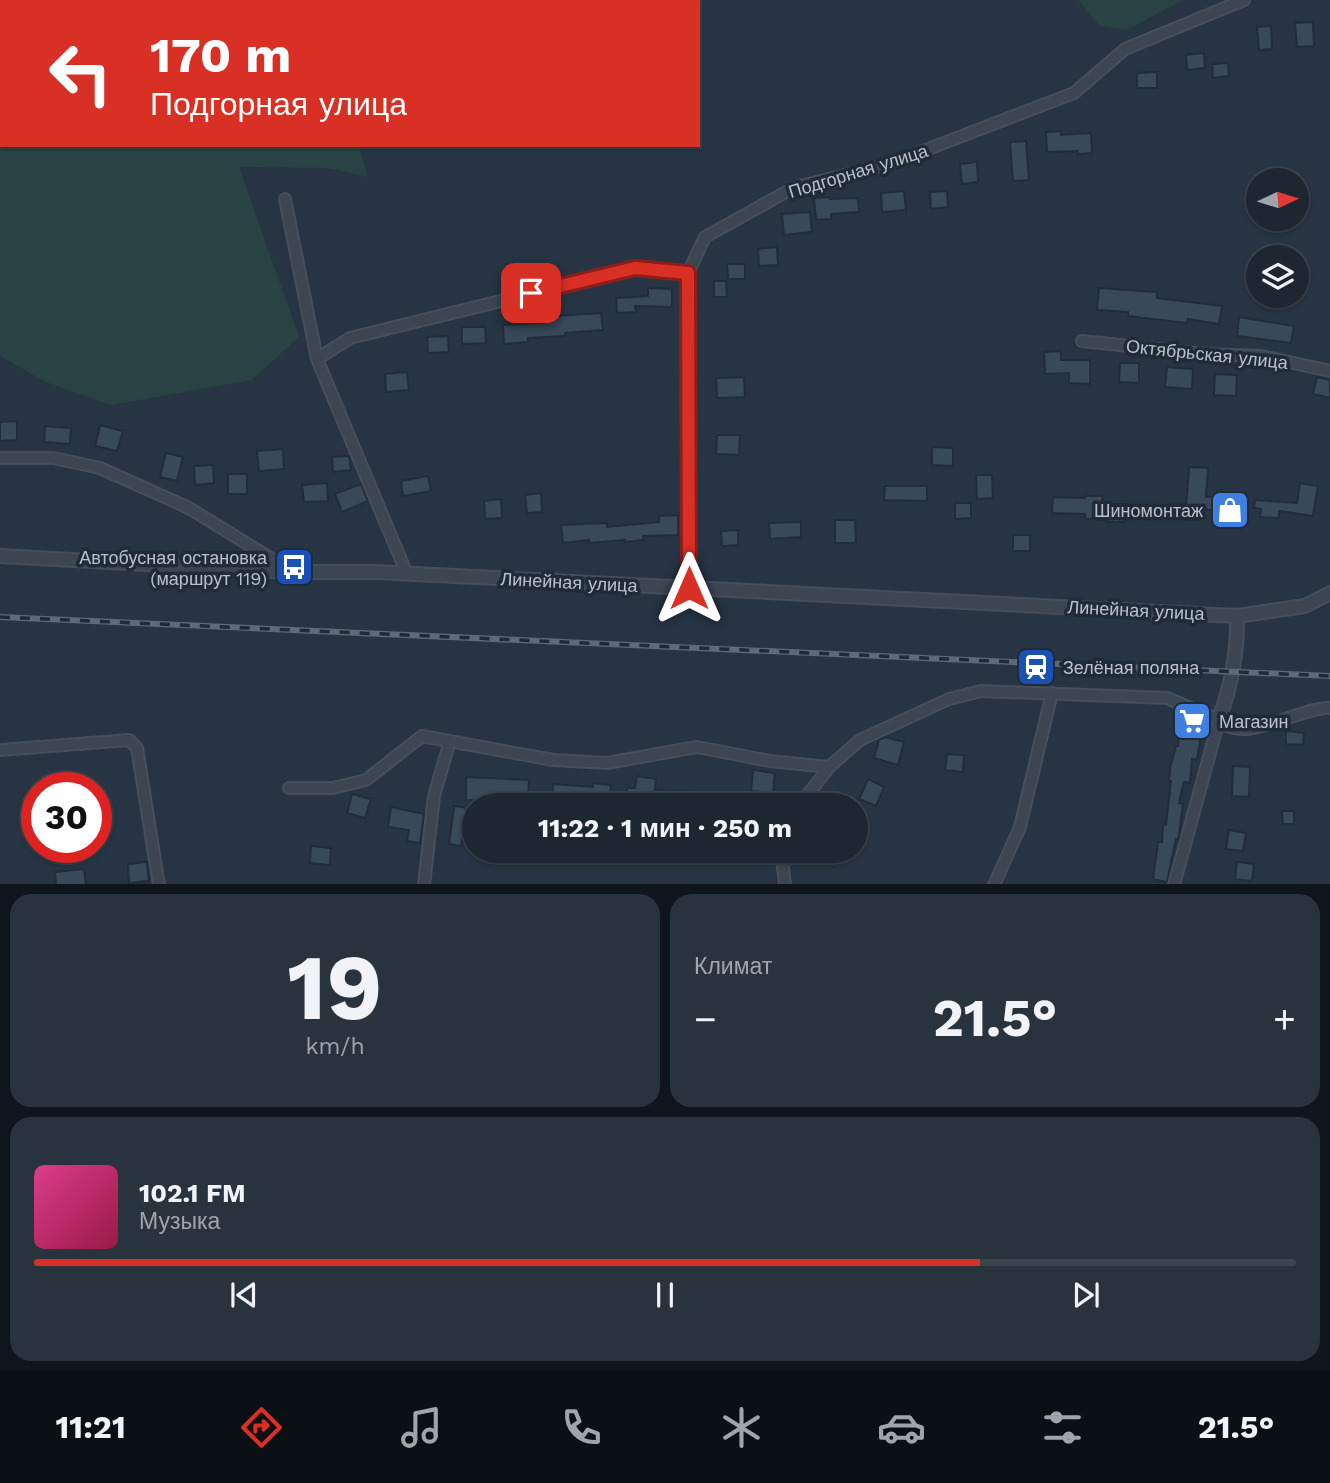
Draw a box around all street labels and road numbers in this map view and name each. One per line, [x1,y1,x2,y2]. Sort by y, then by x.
street label: Подгорная улица [786,140,931,202]
street label: Октябрьская улица [1125,335,1290,373]
street label: Линейная улица [500,568,639,596]
street label: Линейная улица [1067,596,1206,624]

